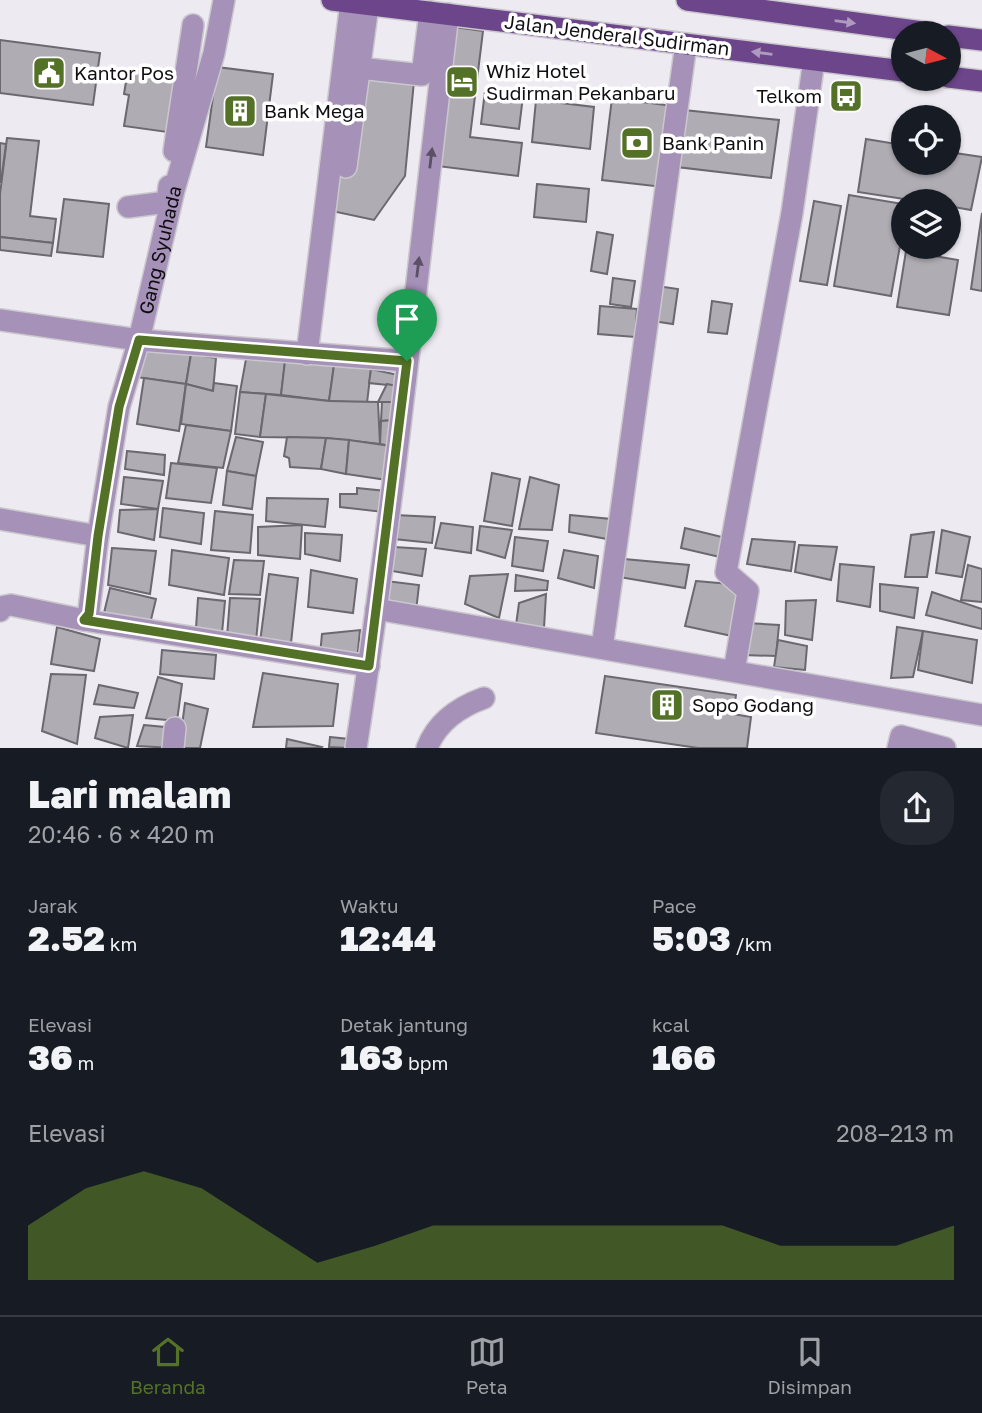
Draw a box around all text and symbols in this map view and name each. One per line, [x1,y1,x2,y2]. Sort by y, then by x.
street label: Jalan Jenderal Sudirman [503,9,731,60]
one-way arrow [835,16,857,27]
north arrow [891,21,961,91]
map controls [891,21,961,259]
one-way arrow [751,48,773,59]
public building icon: Kantor Pos [30,54,68,92]
place label: Whiz Hotel Sudirman Pekanbaru [486,59,675,104]
place label: Kantor Pos [74,61,174,84]
hotel icon: Whiz Hotel Sudirman Pekanbaru [443,63,481,101]
bus stop icon: Telkom [827,77,865,115]
place label: Telkom [756,84,822,107]
building icon: Bank Mega [221,92,259,130]
place label: Bank Mega [264,99,364,122]
button: locate [891,105,961,175]
bank icon: Bank Panin [618,124,656,162]
place label: Bank Panin [662,131,764,154]
one-way arrow [425,147,436,169]
street label: Gang Syuhada [133,183,186,316]
button: layers [891,189,961,259]
one-way arrow [412,256,423,278]
pin [377,289,437,361]
icon: arrive [388,300,426,338]
building icon: Sopo Godang [648,686,686,724]
place label: Sopo Godang [692,693,814,716]
text: Lari malam [28,771,231,816]
button: share [880,771,954,845]
text: 20:46 · 6 × 420 m [28,820,215,848]
text: Jarak [28,894,78,917]
text: Waktu [340,894,398,917]
text: Pace [652,894,696,917]
text: 2.52 [28,917,105,959]
text: 12:44 [340,917,436,959]
text: 5:03 [652,917,731,959]
text: km [105,932,137,955]
text: /km [731,932,772,955]
text: Elevasi [28,1013,92,1036]
text: Detak jantung [340,1013,468,1036]
text: kcal [652,1013,690,1036]
text: 36 [28,1036,73,1078]
text: 163 [340,1036,403,1078]
text: 166 [652,1036,716,1078]
text: m [73,1051,94,1074]
text: bpm [403,1051,448,1074]
text: Elevasi [28,1119,106,1147]
text: 208–213 m [836,1119,954,1147]
tab: Beranda [130,1333,206,1398]
tab: Peta [466,1333,507,1398]
tab: Disimpan [767,1333,852,1398]

